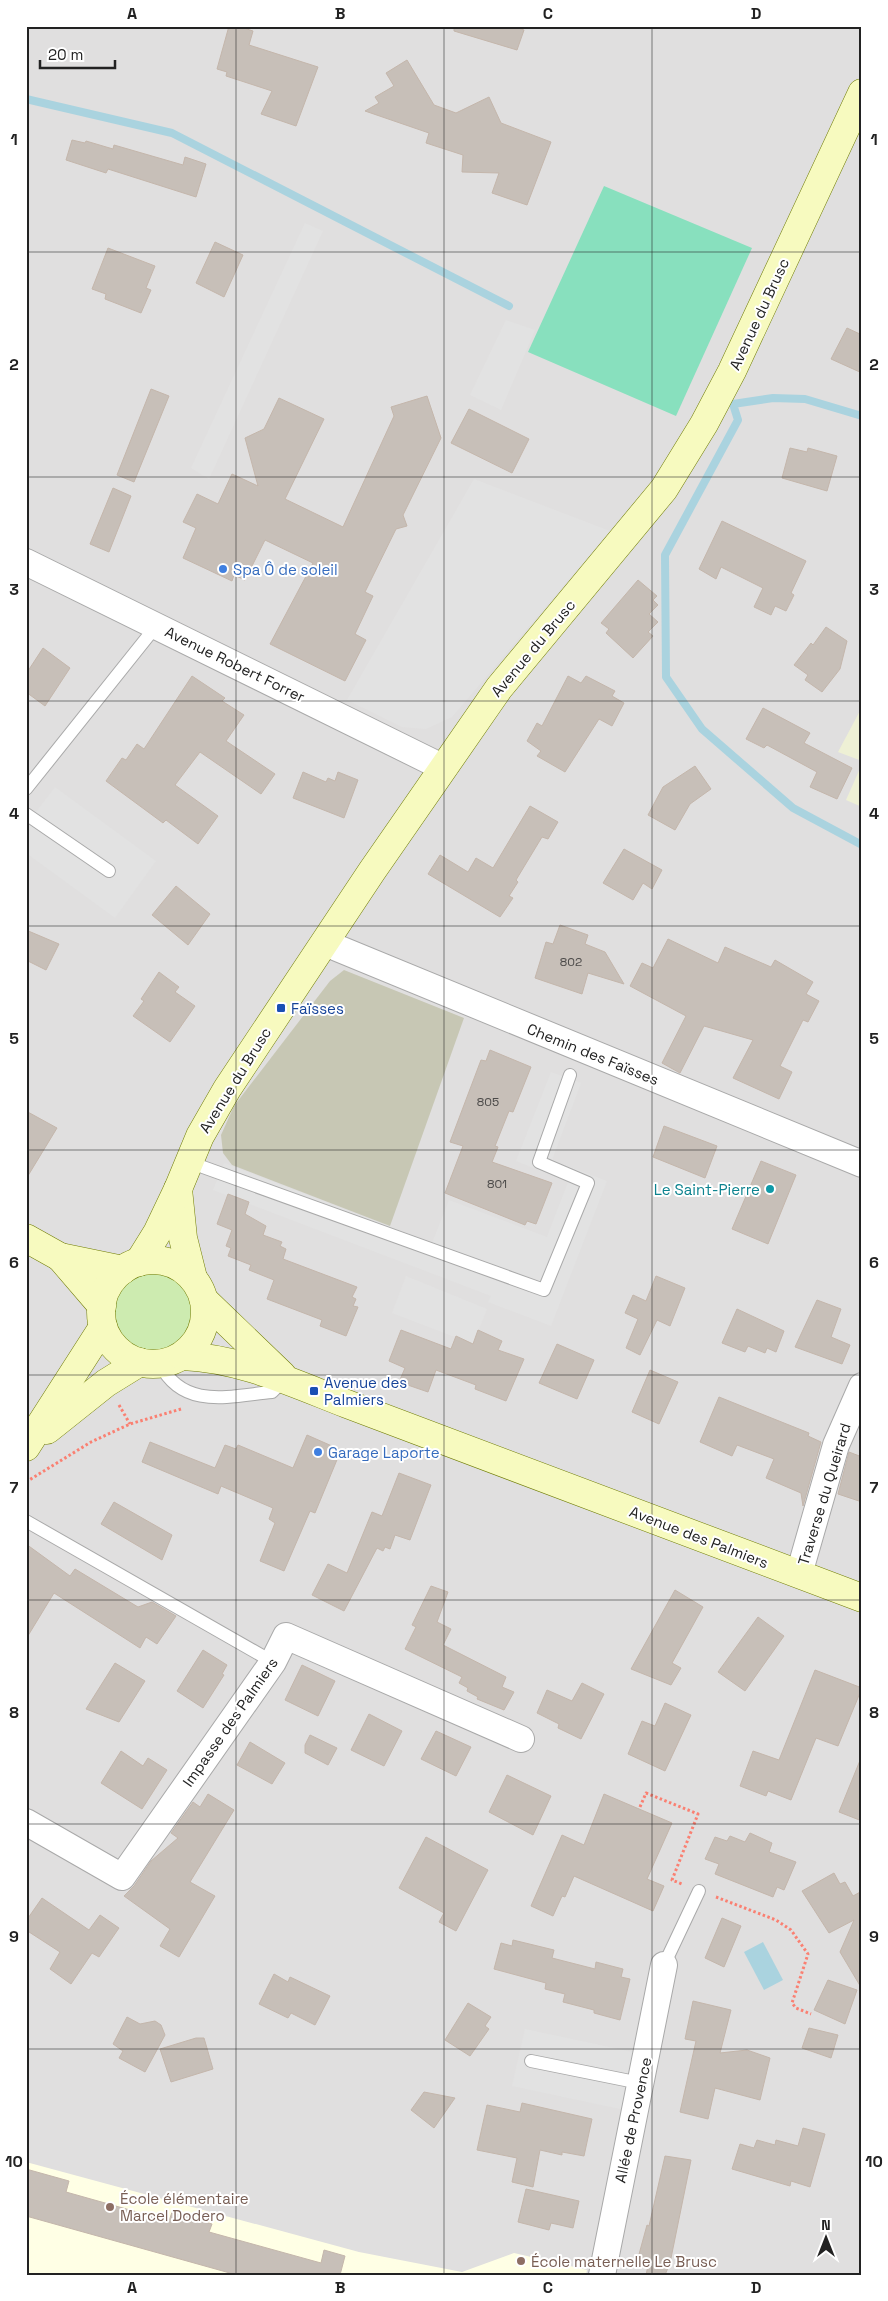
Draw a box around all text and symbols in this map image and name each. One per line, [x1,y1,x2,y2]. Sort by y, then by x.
text: A [127,3,137,24]
text: B [335,3,345,24]
text: C [543,3,553,24]
text: D [751,3,761,24]
scale bar [40,38,115,70]
text: 20 m [48,45,83,64]
text: 1 [10,129,18,150]
text: 1 [870,129,878,150]
street label: Avenue du Brusc [725,255,793,373]
text: 2 [9,354,19,375]
text: 2 [869,354,879,375]
place label: Spa Ô de soleil [233,560,338,579]
marker: Spa Ô de soleil [217,563,229,575]
text: 3 [9,579,19,600]
text: 3 [869,579,879,600]
street label: Avenue du Brusc [487,595,579,701]
street label: Avenue Robert Forrer [162,622,308,706]
text: 4 [9,803,19,824]
text: 4 [869,803,879,824]
house number: 802 [560,954,582,970]
place label: Faïsses [291,999,344,1018]
marker: Faïsses [275,1002,287,1014]
street label: Chemin des Faïsses [524,1019,662,1089]
street label: Avenue du Brusc [195,1024,275,1136]
text: 5 [9,1028,19,1049]
text: 5 [869,1028,879,1049]
house number: 805 [477,1094,499,1110]
house number: 801 [487,1176,507,1192]
place label: Le Saint-Pierre [654,1180,760,1199]
marker: Le Saint-Pierre [764,1183,776,1195]
text: 6 [9,1252,19,1273]
text: 6 [869,1252,879,1273]
place label: Avenue des Palmiers [324,1373,407,1409]
marker: Avenue des Palmiers [308,1385,320,1397]
street label: Traverse du Queirard [793,1421,855,1567]
place label: Garage Laporte [328,1443,440,1462]
marker: Garage Laporte [312,1446,324,1458]
text: 7 [10,1477,19,1498]
text: 7 [870,1477,879,1498]
street label: Avenue des Palmiers [627,1502,771,1572]
street label: Impasse des Palmiers [178,1654,282,1790]
text: 8 [9,1702,19,1723]
text: 8 [869,1702,879,1723]
text: 9 [9,1926,19,1947]
text: 9 [869,1926,879,1947]
street label: Allée de Provence [610,2055,656,2185]
text: 10 [5,2151,23,2172]
text: 10 [865,2151,883,2172]
place label: École élémentaire Marcel Dodero [120,2189,249,2225]
marker: École élémentaire Marcel Dodero [104,2201,116,2213]
north arrow [800,2214,850,2264]
text: N [821,2216,831,2234]
place label: École maternelle Le Brusc [531,2252,717,2271]
marker: École maternelle Le Brusc [515,2255,527,2267]
text: A [127,2277,137,2298]
text: B [335,2277,345,2298]
text: C [543,2277,553,2298]
text: D [751,2277,761,2298]

